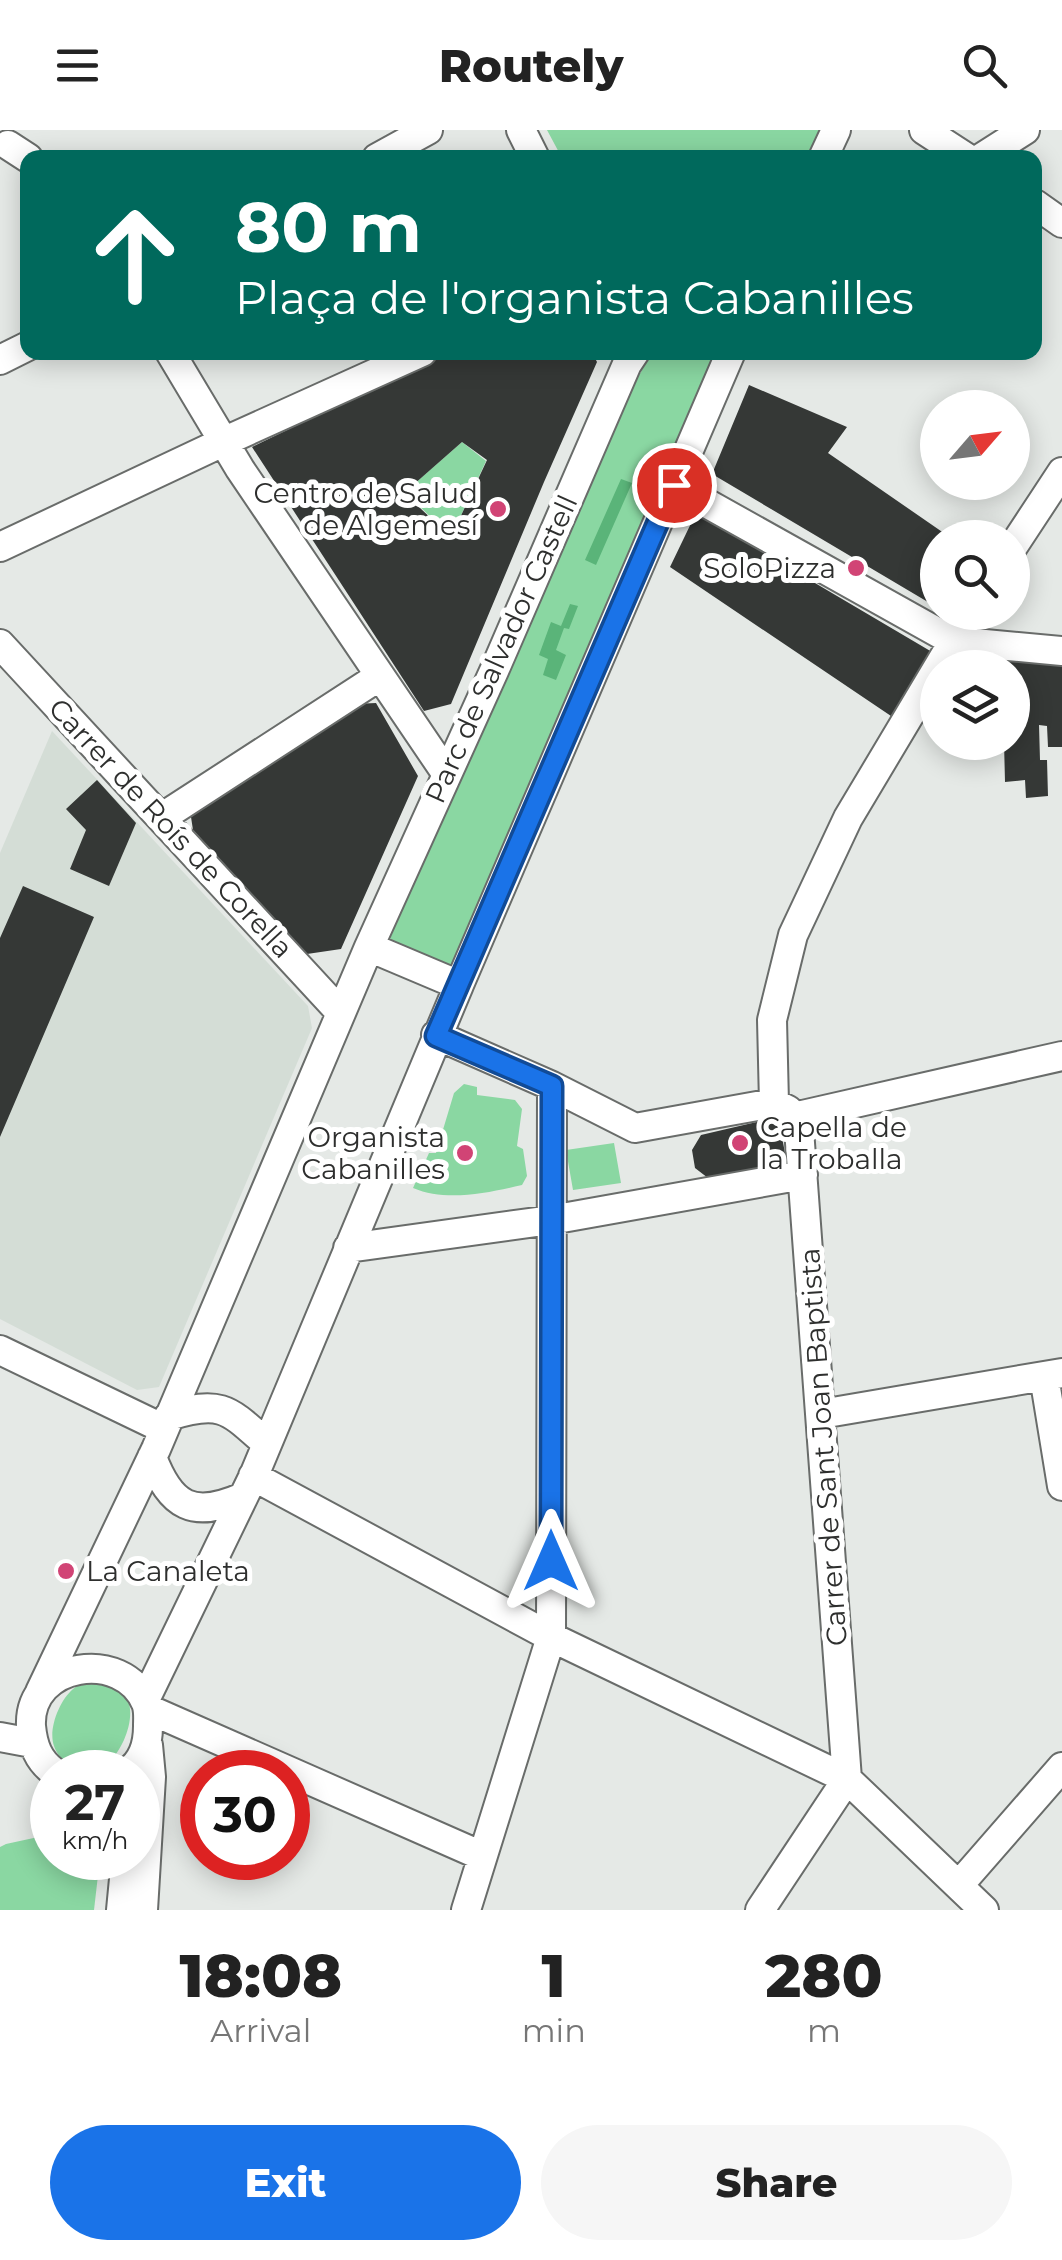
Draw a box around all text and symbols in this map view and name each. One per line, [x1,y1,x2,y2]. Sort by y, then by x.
icon: menu [50,38,105,93]
text: Routely [439,38,623,93]
icon: search [957,38,1012,93]
text: 80 m [235,184,422,270]
icon: ahead [70,190,200,320]
text: Plaça de l'organista Cabanilles [235,270,914,325]
north arrow [920,390,1030,500]
map controls [920,390,1030,760]
pin [632,443,717,528]
icon: arrive [647,458,702,513]
place label: Centro de Salud de Algemesí [254,476,479,542]
street label: Parc de Salvador Castell [418,490,584,808]
marker: Centro de Salud de Algemesí [487,498,509,520]
button: search [920,520,1030,630]
place label: SoloPizza [703,551,836,585]
marker: SoloPizza [845,557,867,579]
button: layers [920,650,1030,760]
street label: Carrer de Roís de Corella [42,691,300,965]
place label: Capella de la Troballa [760,1110,907,1176]
place label: Organista Cabanilles [301,1120,445,1186]
marker: Capella de la Troballa [729,1132,751,1154]
marker: Organista Cabanilles [454,1142,476,1164]
street label: Carrer de Sant Joan Baptista [792,1247,854,1647]
position arrow [499,1509,603,1613]
place label: La Canaleta [86,1554,250,1588]
marker: La Canaleta [55,1560,77,1582]
speed limit sign: 30 [180,1750,310,1880]
text: 27 [65,1772,125,1833]
text: km/h [62,1825,128,1855]
text: 18:08 [179,1939,342,2012]
text: 1 [542,1939,566,2012]
text: 280 [765,1939,883,2012]
text: Arrival [210,2011,311,2050]
text: min [522,2011,586,2050]
text: m [807,2011,841,2050]
button: Exit [50,2125,521,2240]
button: Share [541,2125,1012,2240]

